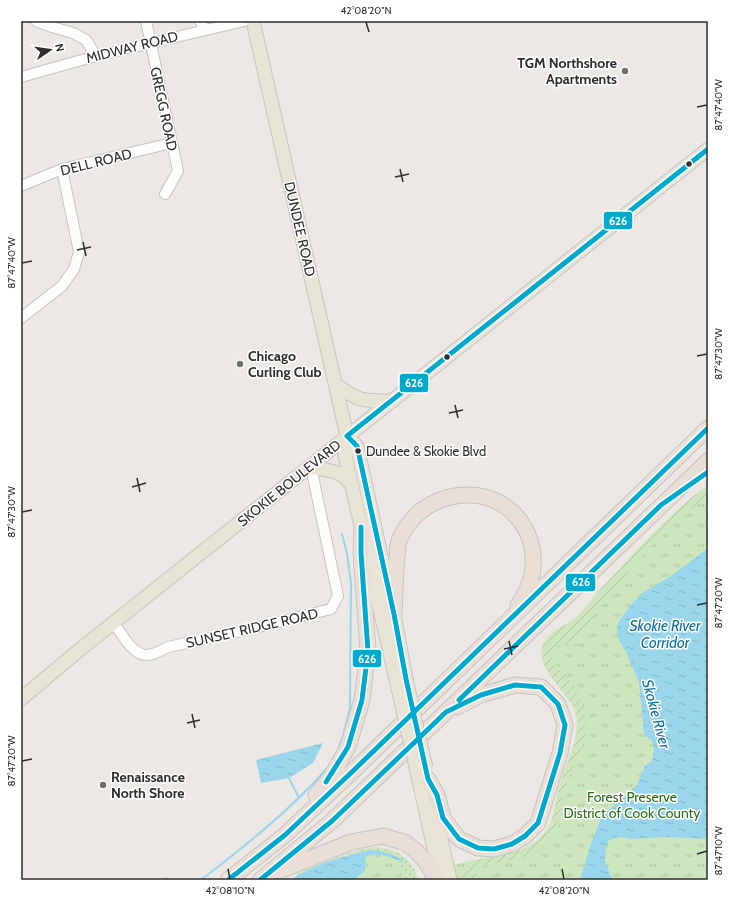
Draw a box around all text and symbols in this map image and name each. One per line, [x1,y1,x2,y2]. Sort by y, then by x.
text: 42°08'20"N [340,4,392,17]
street label: MIDWAY ROAD [84,27,180,67]
north arrow [30,30,70,70]
text: N [52,42,67,53]
place label: TGM Northshore Apartments [517,54,617,88]
street label: GREGG ROAD [146,65,182,153]
marker: TGM Northshore Apartments [620,66,630,76]
text: 87°47'40"W [712,79,725,131]
street label: DELL ROAD [58,144,134,180]
unlabelled marker [684,159,694,169]
street label: DUNDEE ROAD [280,180,320,278]
line badge: 626 [603,211,633,230]
text: 626 [609,214,627,228]
text: 87°47'40"W [5,237,18,289]
text: 87°47'30"W [712,328,725,380]
place label: Chicago Curling Club [248,347,322,381]
unlabelled marker [442,352,452,362]
marker: Chicago Curling Club [235,359,245,369]
line badge: 626 [399,373,429,393]
text: 626 [405,376,423,390]
street label: SKOKIE BOULEVARD [234,436,344,530]
place label: Dundee & Skokie Blvd [366,443,486,459]
marker: Dundee & Skokie Blvd [353,446,363,456]
text: 87°47'30"W [5,486,18,538]
line badge: 626 [565,573,596,592]
text: 626 [572,575,590,589]
text: 87°47'20"W [712,577,725,629]
street label: SUNSET RIDGE ROAD [184,604,320,652]
water label: Skokie River Corridor [629,617,702,652]
line badge: 626 [352,649,382,668]
text: 626 [358,652,376,666]
water label: Skokie River [638,677,674,752]
text: 87°47'20"W [5,735,18,787]
place label: Renaissance North Shore [111,768,185,802]
marker: Renaissance North Shore [98,780,108,790]
park label: Forest Preserve District of Cook County [564,788,700,822]
text: 87°47'10"W [712,826,725,876]
text: 42°08'10"N [205,884,255,897]
text: 42°08'20"N [538,884,590,897]

